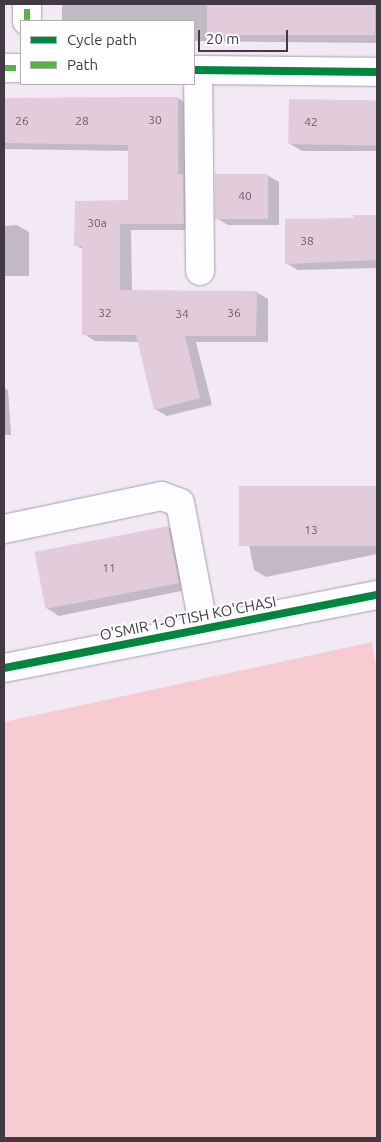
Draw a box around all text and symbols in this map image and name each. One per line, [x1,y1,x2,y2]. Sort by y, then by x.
legend [20,20,195,85]
scale bar [201,20,291,52]
text: 20 m [206,30,239,47]
text: Cycle path [67,31,137,48]
text: Path [67,56,98,73]
house number: 30 [148,113,162,127]
house number: 26 [15,114,29,128]
house number: 28 [75,114,89,128]
house number: 42 [304,115,318,129]
house number: 40 [238,189,252,203]
house number: 30а [87,216,107,230]
house number: 38 [300,234,314,248]
house number: 32 [98,306,112,320]
house number: 36 [227,306,241,320]
house number: 34 [175,307,189,321]
house number: 13 [304,523,318,537]
house number: 11 [102,561,116,575]
street label: O'SMIR 1-O'TISH KO'CHASI [98,592,278,644]

